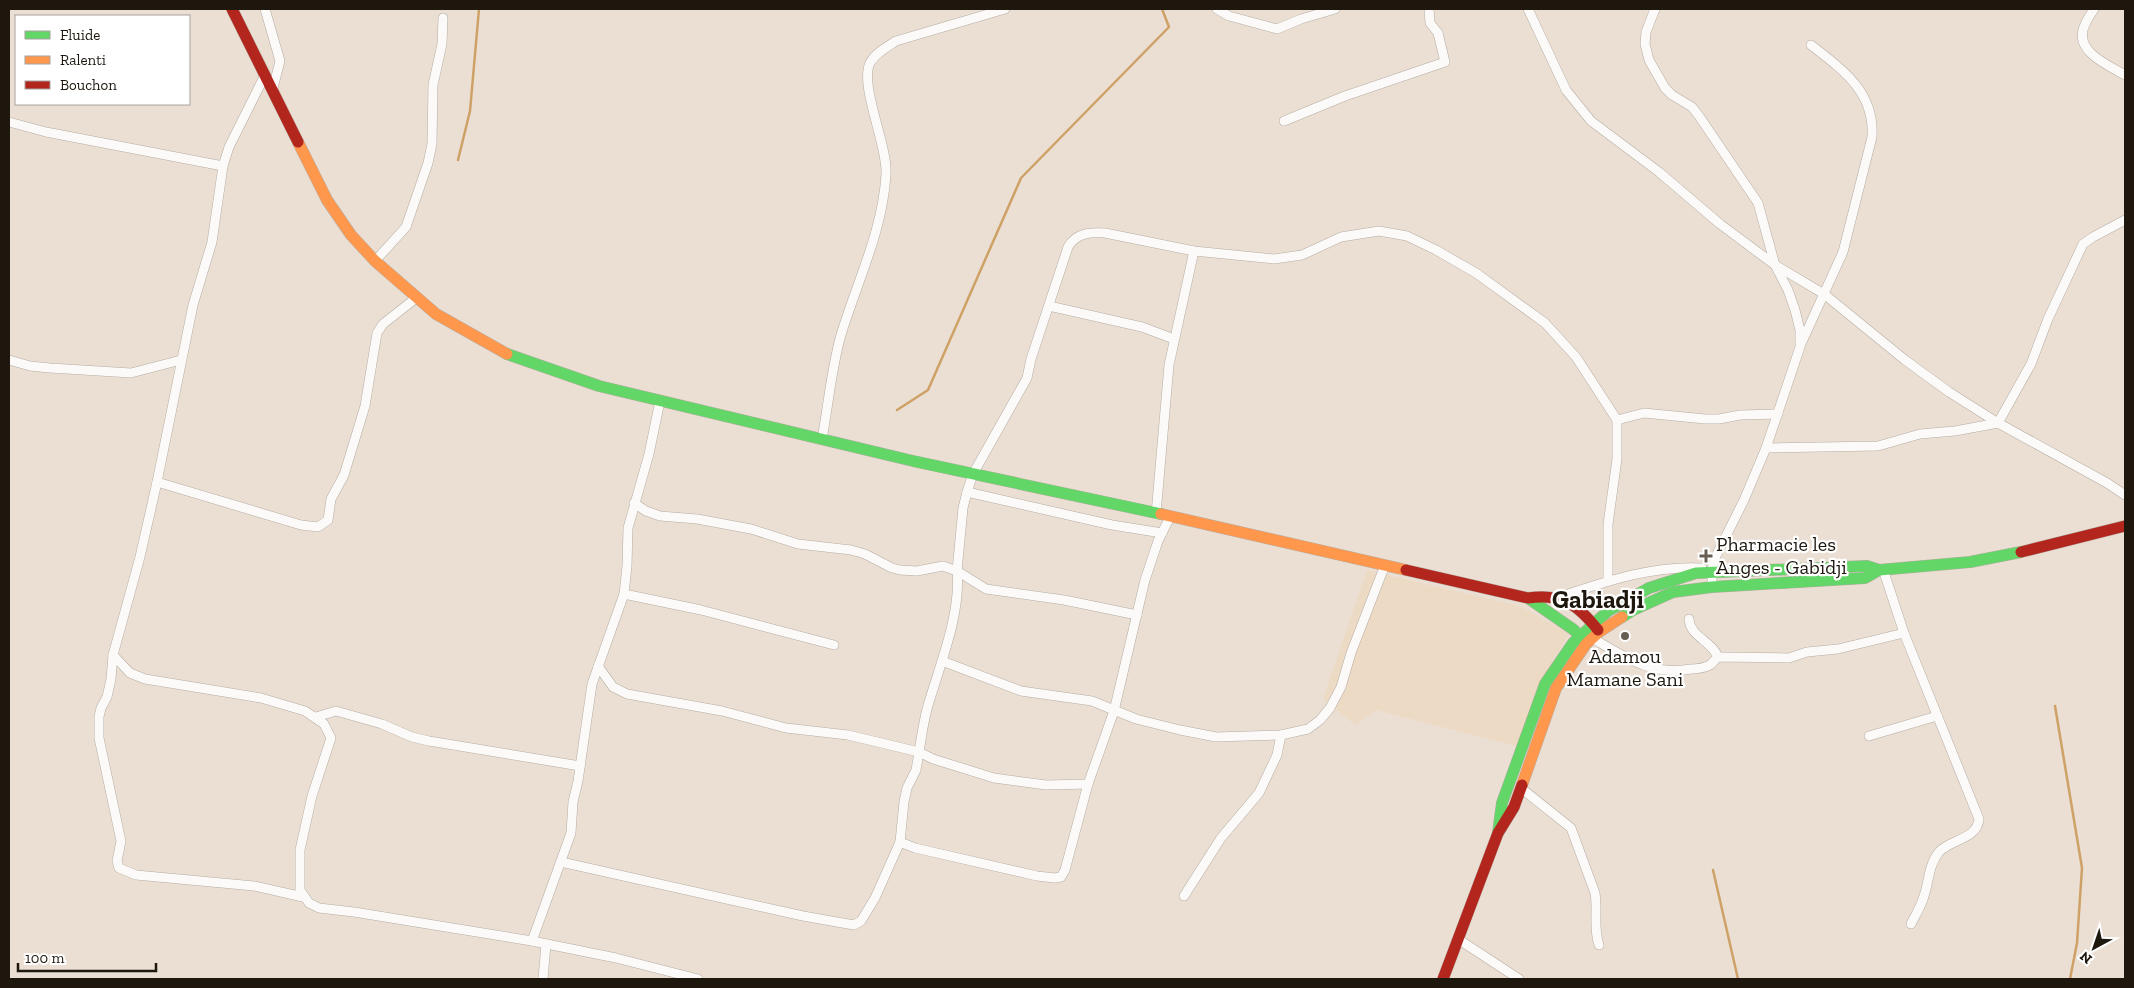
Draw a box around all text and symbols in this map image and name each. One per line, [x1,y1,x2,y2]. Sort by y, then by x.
legend [15,15,190,105]
text: Fluide [60,26,100,44]
text: Ralenti [60,51,106,69]
text: Bouchon [60,76,117,94]
place label: Pharmacie les Anges - Gabidji [1716,532,1847,579]
marker: Pharmacie les Anges - Gabidji [1700,550,1712,562]
district label: Gabiadji [1552,584,1644,615]
marker: Adamou Mamane Sani [1619,630,1631,642]
place label: Adamou Mamane Sani [1567,644,1684,691]
north arrow [2069,923,2119,973]
scale bar [18,940,155,972]
text: N [2076,947,2096,968]
text: 100 m [25,949,64,967]

